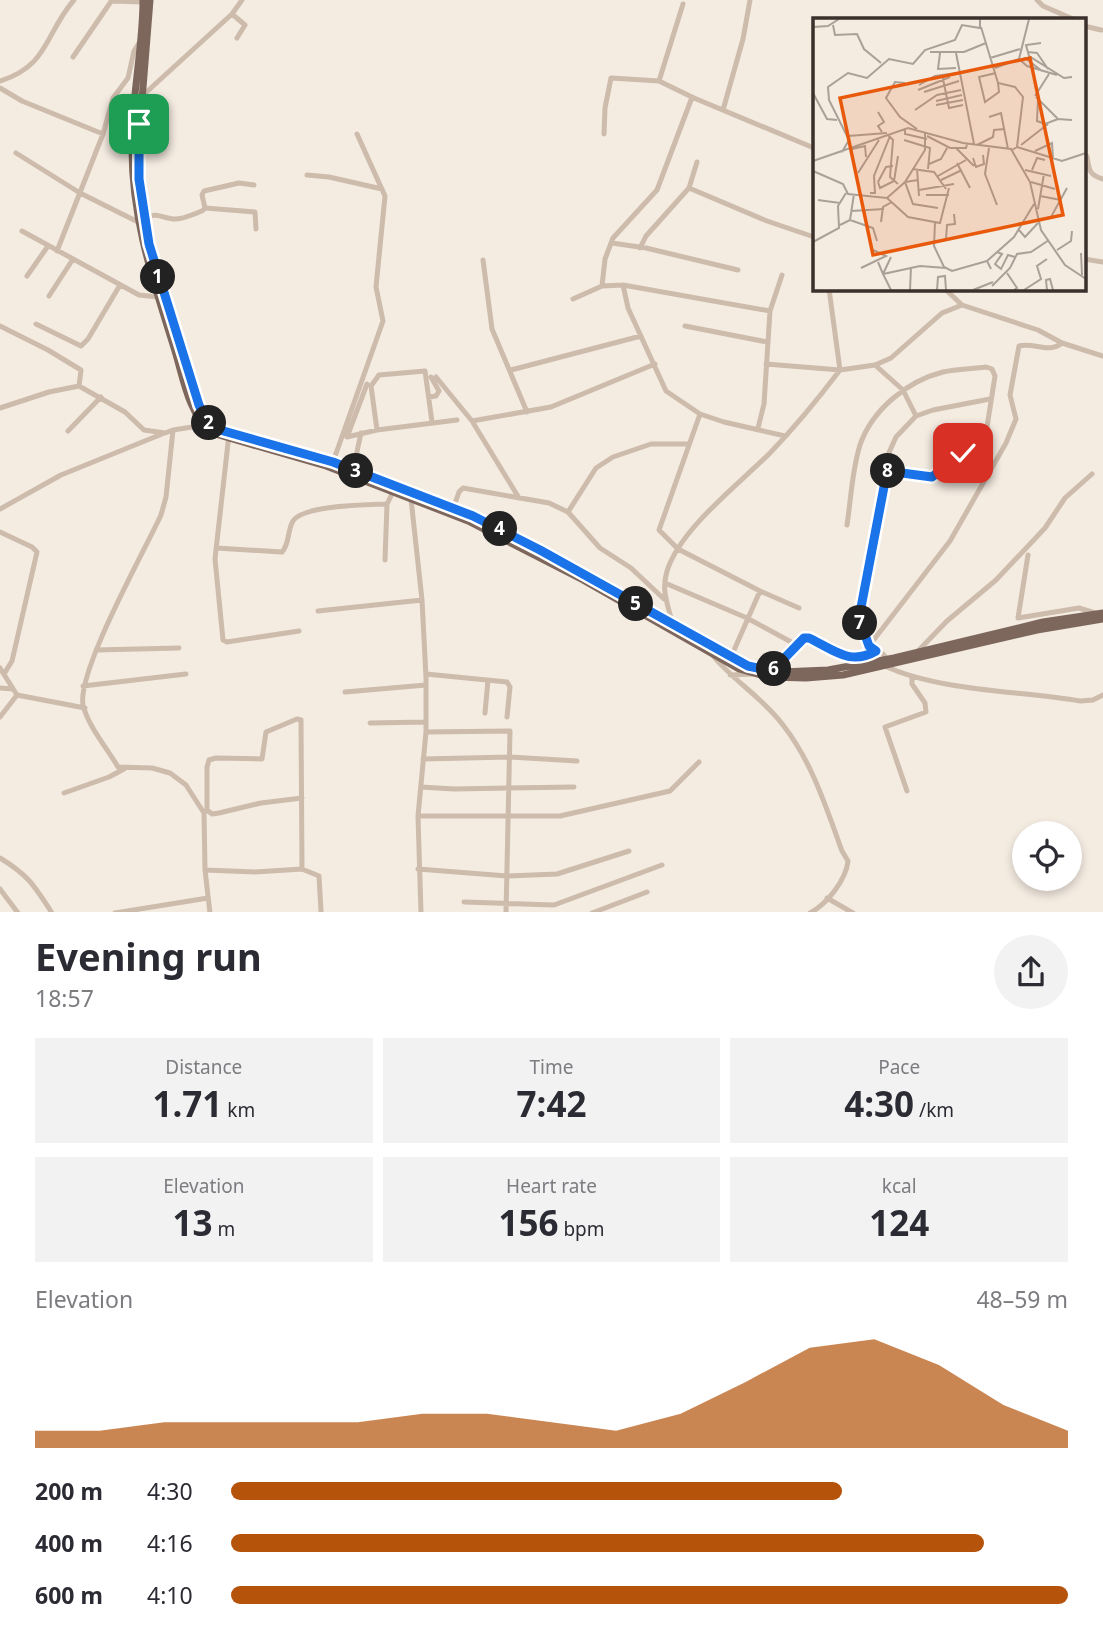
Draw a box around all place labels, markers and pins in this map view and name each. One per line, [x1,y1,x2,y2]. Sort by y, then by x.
pin [109,94,169,154]
pin: 1 [140,260,176,294]
pin: 2 [192,406,227,440]
pin [933,423,993,483]
pin: 3 [338,454,374,489]
pin: 8 [870,454,906,489]
pin: 4 [482,512,518,546]
pin: 5 [618,586,654,622]
pin: 7 [842,606,878,640]
pin: 6 [756,652,792,686]

